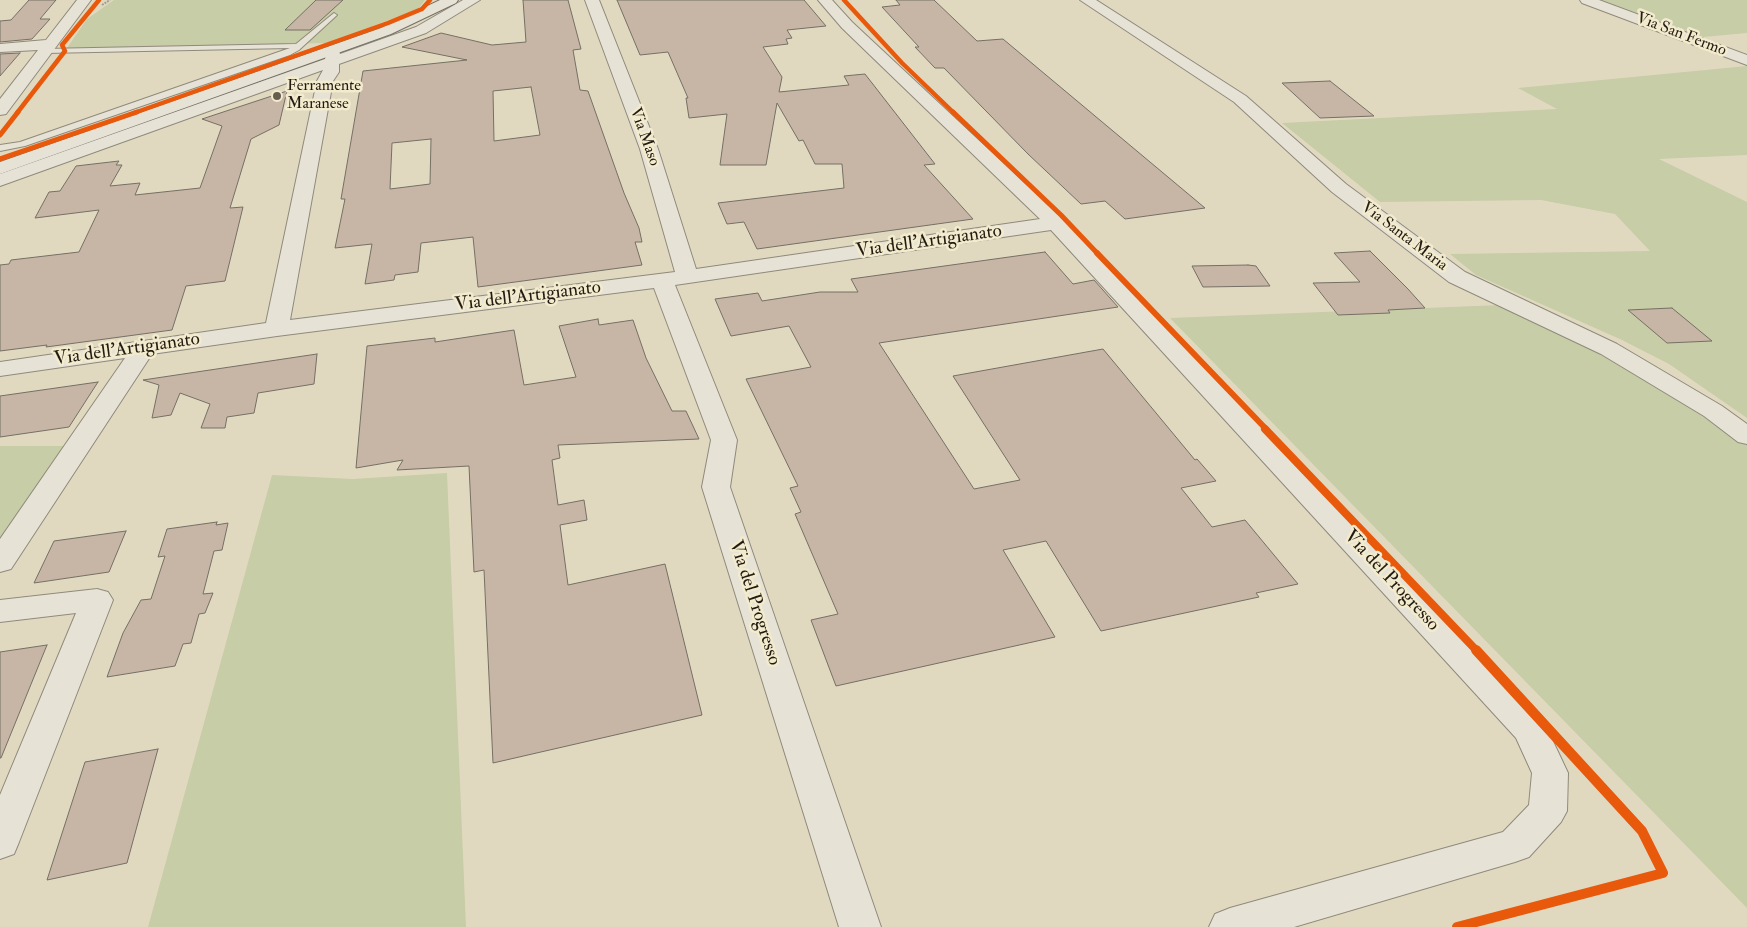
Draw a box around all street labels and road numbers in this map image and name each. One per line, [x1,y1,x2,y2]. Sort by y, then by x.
street label: Via San Fermo [1633,9,1729,61]
street label: Via Maso [625,105,663,169]
street label: Via Santa Maria [1357,198,1451,276]
street label: Via dell'Artigianato [855,220,1003,264]
street label: Via dell'Artigianato [454,277,602,317]
street label: Via dell'Artigianato [53,328,201,372]
street label: Via del Progresso [1338,526,1444,636]
street label: Via del Progresso [723,538,785,668]

